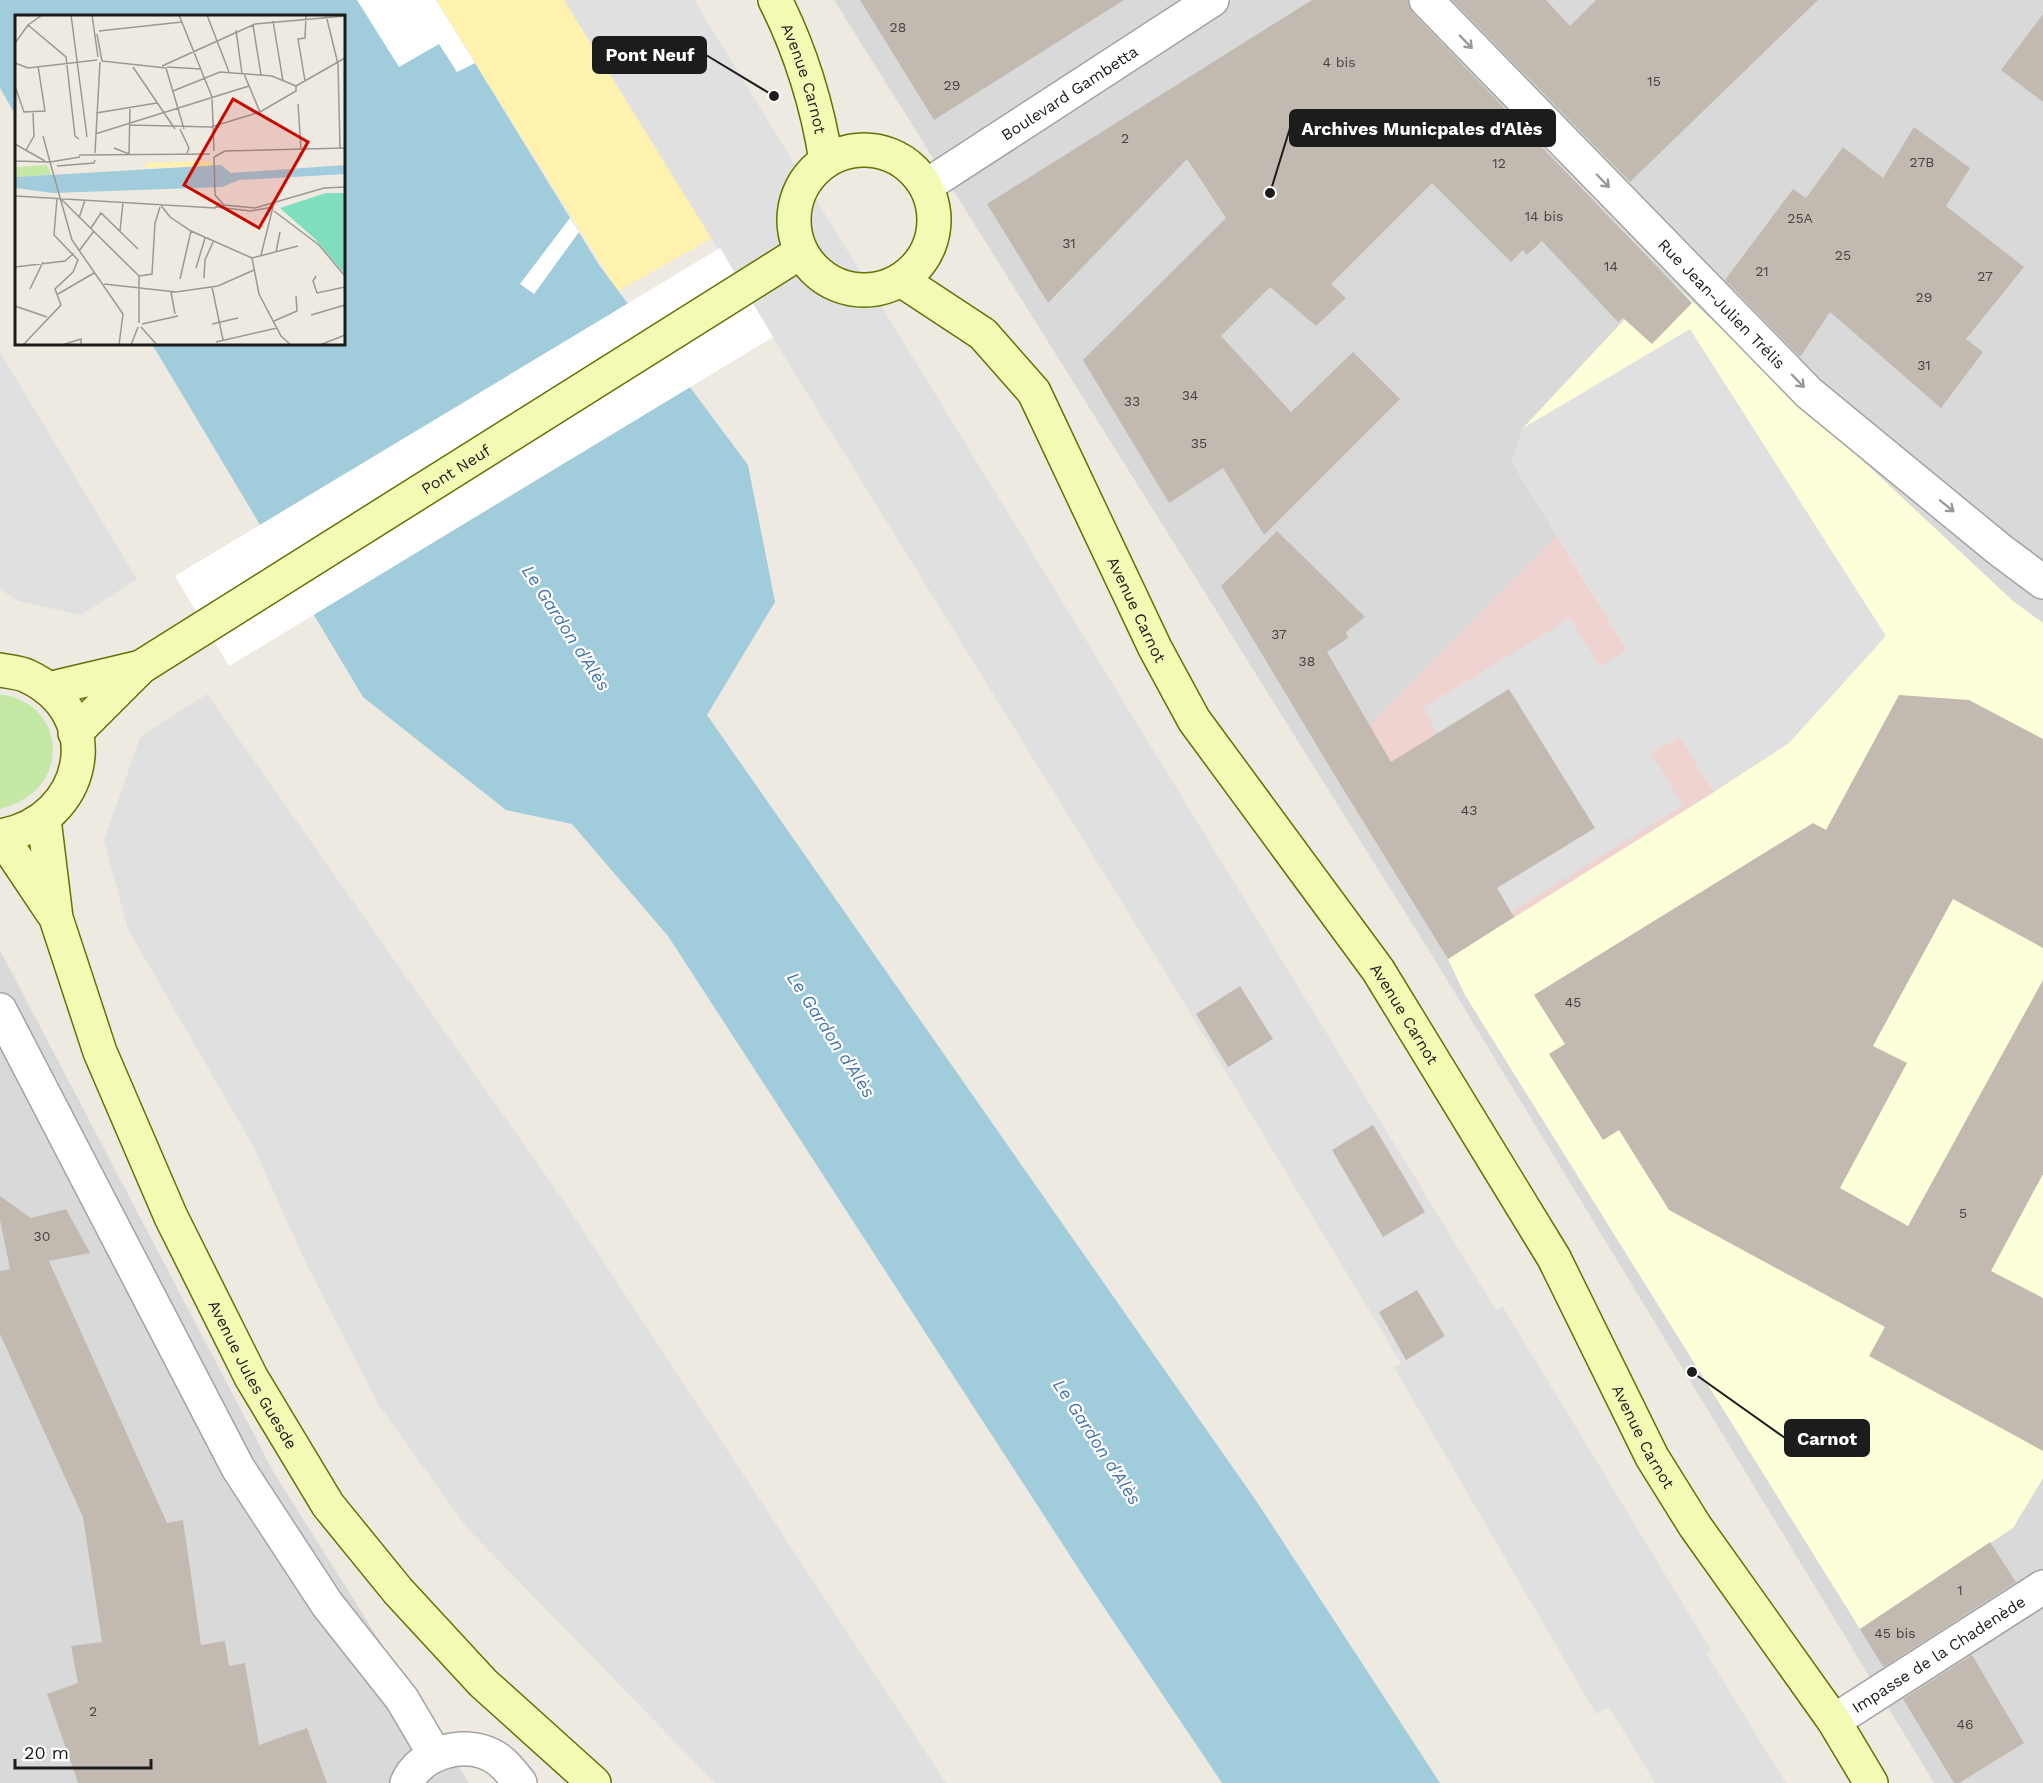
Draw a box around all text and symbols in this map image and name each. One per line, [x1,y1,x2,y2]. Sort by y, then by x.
inset map [15,15,345,345]
house number: 28 [890,19,906,35]
street label: Avenue Carnot [777,20,830,136]
one-way arrow [1459,34,1474,49]
callout: Pont Neuf [593,37,706,73]
street label: Boulevard Gambetta [998,42,1142,145]
text: Pont Neuf [606,44,695,65]
house number: 4 bis [1322,54,1356,70]
house number: 15 [1647,73,1661,89]
house number: 29 [944,77,960,93]
callout: Archives Municpales d'Alès [1290,110,1555,146]
text: Archives Municpales d'Alès [1302,118,1543,139]
house number: 2 [1121,130,1129,146]
house number: 27B [1910,154,1934,170]
house number: 12 [1492,155,1506,171]
one-way arrow [1595,174,1610,189]
house number: 14 bis [1525,208,1563,224]
house number: 25A [1787,210,1813,226]
house number: 31 [1062,235,1076,251]
street label: Rue Jean-Julien Trélis [1654,235,1789,373]
house number: 25 [1835,247,1851,263]
house number: 14 [1604,258,1618,274]
house number: 21 [1755,263,1769,279]
house number: 27 [1977,268,1993,284]
house number: 29 [1916,289,1932,305]
house number: 31 [1917,357,1931,373]
one-way arrow [1790,374,1805,389]
house number: 34 [1182,387,1198,403]
house number: 33 [1124,393,1140,409]
house number: 35 [1191,435,1207,451]
street label: Pont Neuf [418,440,495,498]
one-way arrow [1939,500,1955,513]
street label: Avenue Carnot [1103,554,1170,666]
water label: Le Gardon d'Alès [518,561,615,694]
house number: 37 [1271,626,1287,642]
house number: 38 [1299,653,1315,669]
house number: 43 [1461,802,1477,818]
street label: Avenue Carnot [1366,960,1442,1068]
water label: Le Gardon d'Alès [783,968,880,1101]
house number: 45 [1565,994,1581,1010]
house number: 5 [1959,1205,1967,1221]
house number: 30 [34,1228,50,1244]
street label: Avenue Jules Guesde [204,1297,301,1453]
water label: Le Gardon d'Alès [1049,1375,1146,1508]
street label: Avenue Carnot [1608,1382,1678,1492]
callout: Carnot [1785,1420,1869,1456]
text: Carnot [1797,1428,1857,1449]
house number: 1 [1957,1582,1963,1598]
street label: Impasse de la Chadenède [1848,1592,2029,1717]
house number: 45 bis [1874,1625,1916,1641]
house number: 2 [89,1703,97,1719]
house number: 46 [1956,1716,1974,1732]
scale bar [15,1732,152,1770]
text: 20 m [24,1742,69,1763]

